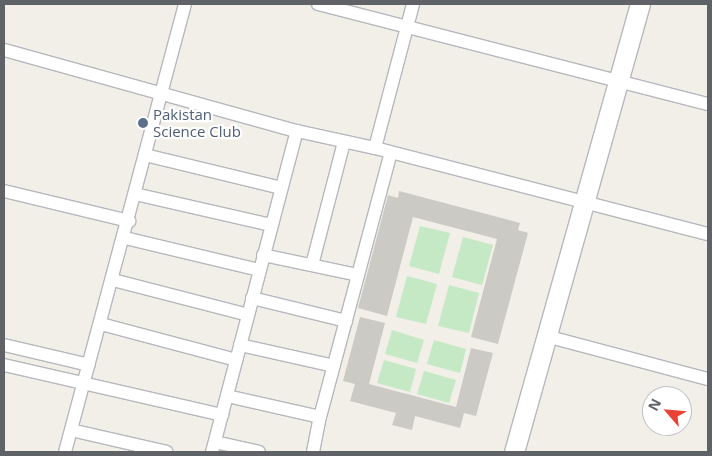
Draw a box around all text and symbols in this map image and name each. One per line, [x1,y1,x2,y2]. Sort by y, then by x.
place label: Pakistan Science Club [153,105,241,140]
marker: Pakistan Science Club [137,117,149,129]
north arrow [642,386,692,436]
text: N [643,395,665,414]

